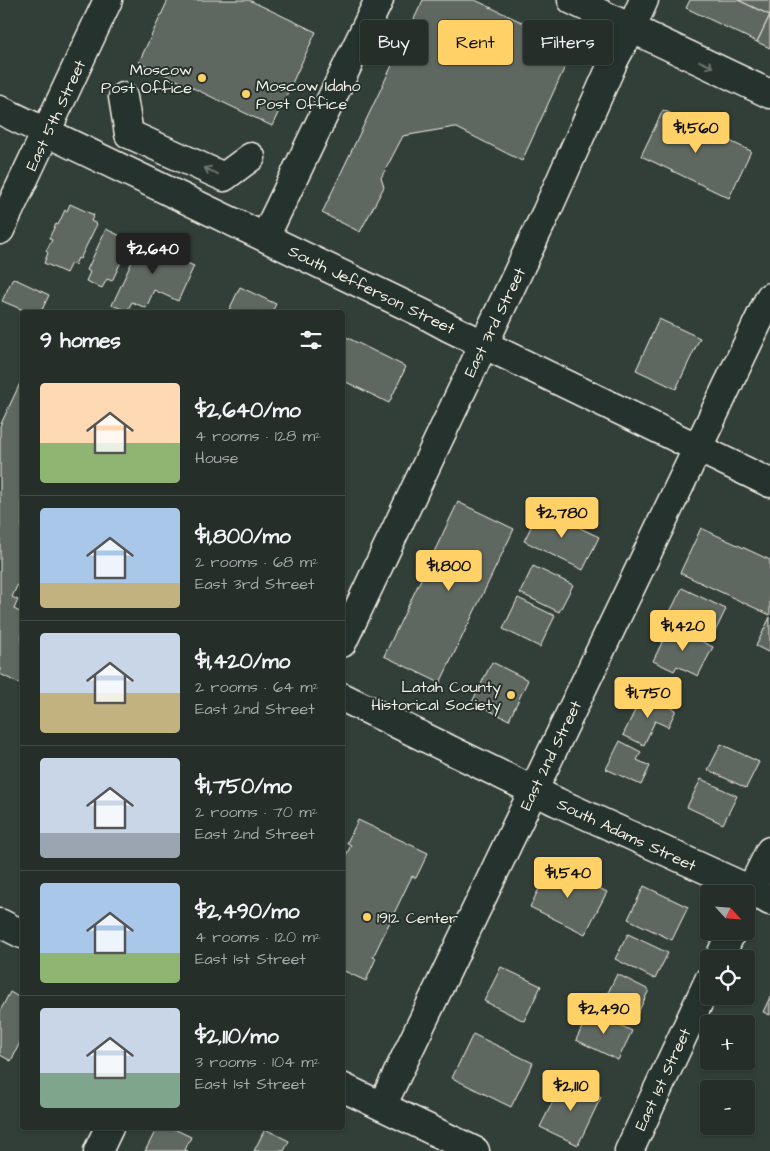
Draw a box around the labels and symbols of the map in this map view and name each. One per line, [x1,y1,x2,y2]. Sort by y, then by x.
street label: East 5th Street [21,56,91,174]
place label: Moscow Post Office [101,59,192,99]
one-way arrow [698,60,713,69]
marker: Moscow Post Office [196,72,208,84]
place label: Moscow Idaho Post Office [256,75,360,115]
marker: Moscow Idaho Post Office [240,88,252,100]
pin: $1,560 [655,112,737,154]
one-way arrow [204,166,219,175]
pin: $2,640 [112,232,194,275]
street label: South Jefferson Street [285,240,459,340]
street label: East 3rd Street [459,263,531,381]
pin: $2,780 [521,496,603,539]
pin: $1,800 [408,550,490,592]
pin: $1,420 [642,610,724,652]
place label: Latah County Historical Society [371,676,501,717]
pin: $1,750 [607,676,689,719]
marker: Latah County Historical Society [505,689,517,701]
street label: East 2nd Street [515,696,587,814]
street label: South Adams Street [553,793,700,877]
pin: $1,540 [527,856,609,899]
north arrow [700,885,755,940]
place label: 1912 Center [377,907,458,929]
marker: 1912 Center [361,911,373,923]
pin: $2,490 [563,992,645,1035]
street label: East 1st Street [630,1024,697,1134]
pin: $2,110 [530,1070,612,1112]

